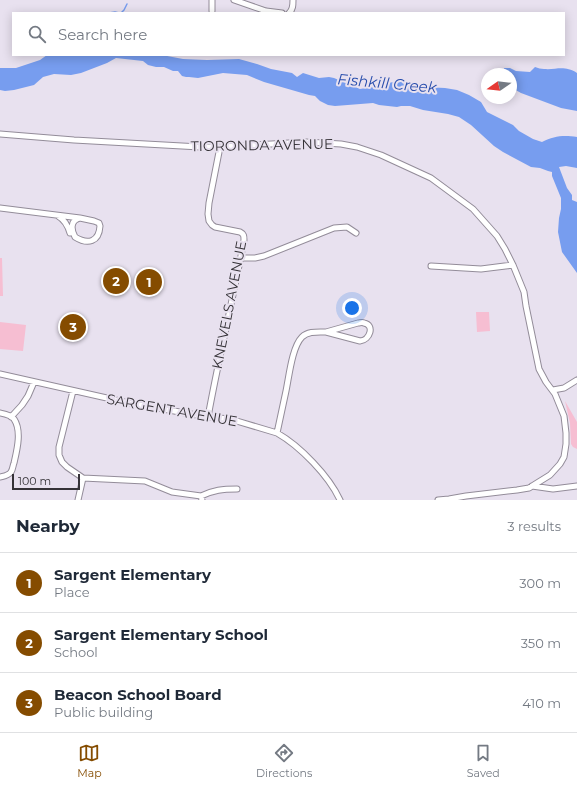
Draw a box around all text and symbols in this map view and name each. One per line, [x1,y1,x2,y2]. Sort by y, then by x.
search box [12,12,565,56]
icon: search [26,23,48,45]
text: Search here [58,25,147,44]
north arrow [481,68,517,104]
water label: Fishkill Creek [337,69,439,97]
street label: TIORONDA AVENUE [191,135,333,155]
street label: KNEVELS AVENUE [208,239,250,371]
pin: 2 [103,266,129,296]
pin: 1 [136,267,162,297]
your location [342,298,362,318]
pin: 3 [60,312,86,342]
street label: SARGENT AVENUE [105,390,239,430]
scale bar [12,472,80,491]
text: 100 m [18,474,51,488]
text: Nearby [16,516,80,536]
text: 3 results [507,518,561,534]
text: Sargent Elementary [54,565,211,584]
text: 1 [26,575,32,591]
text: 300 m [519,575,561,591]
text: Place [54,584,90,600]
text: Sargent Elementary School [54,625,268,644]
text: 2 [25,635,33,651]
text: 350 m [521,635,561,651]
text: School [54,644,98,660]
text: Beacon School Board [54,685,222,704]
text: 3 [25,695,33,711]
text: 410 m [522,695,561,711]
text: Public building [54,704,153,720]
tab: Map [77,742,102,780]
tab: Directions [256,742,312,780]
tab: Saved [467,742,500,780]

